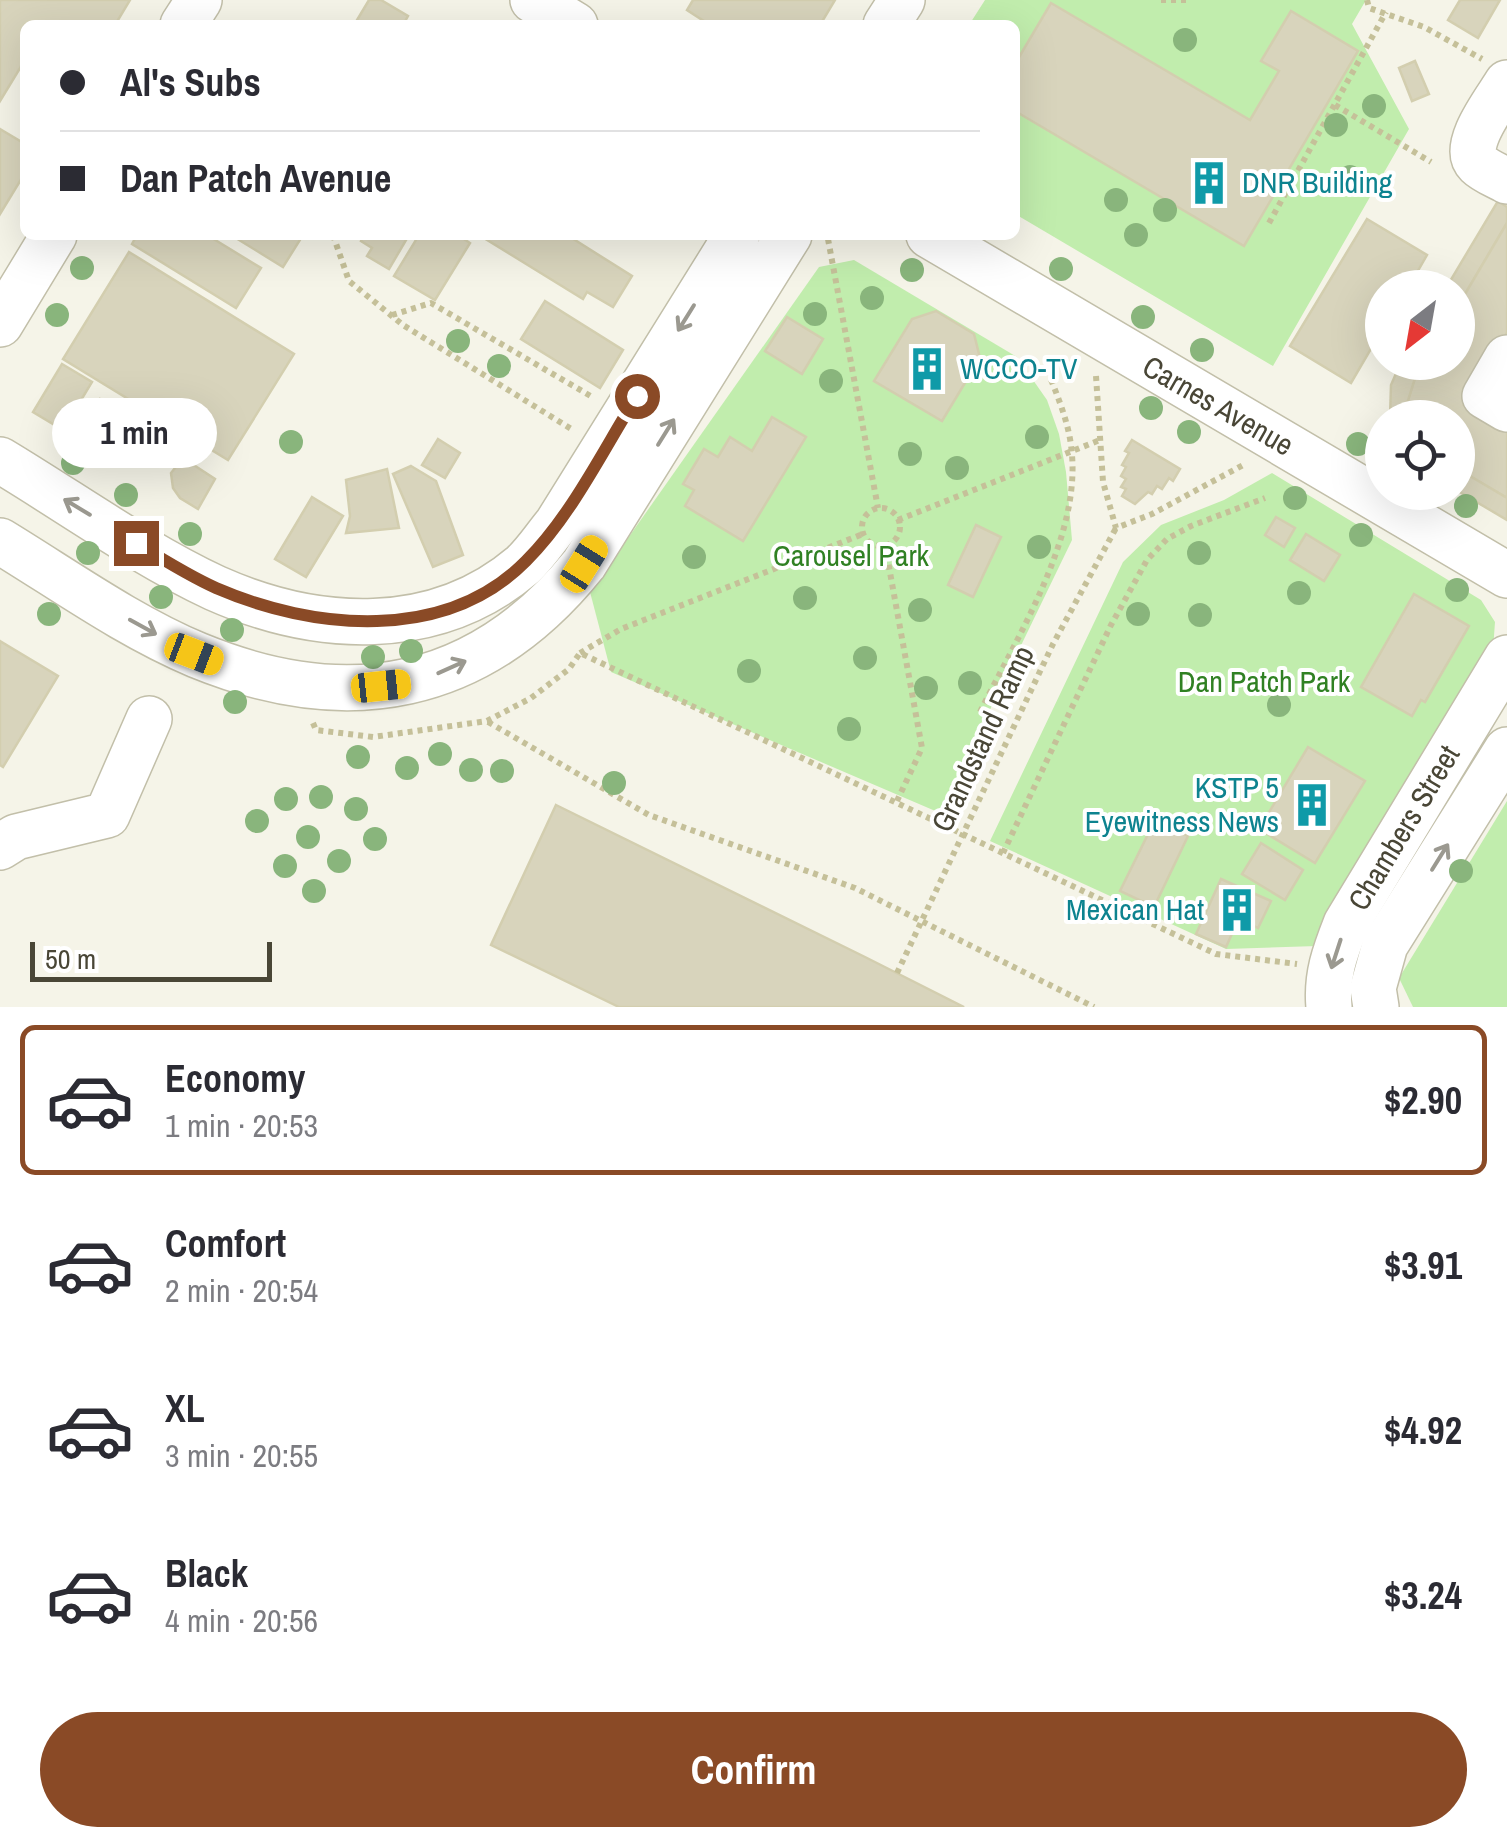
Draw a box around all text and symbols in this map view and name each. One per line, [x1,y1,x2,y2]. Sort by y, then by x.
text: Al's Subs [120,57,261,108]
text: Dan Patch Avenue [120,153,391,204]
building icon: DNR Building [1185,159,1233,207]
place label: DNR Building [1242,162,1393,202]
north arrow [1365,270,1475,380]
map controls [1365,270,1475,510]
one-way arrow [675,303,696,332]
building icon: WCCO-TV [903,345,951,393]
street label: Carnes Avenue [1136,346,1301,464]
place label: WCCO-TV [960,348,1078,388]
route start [615,374,660,419]
callout: 1 min [54,398,218,468]
button: locate [1365,400,1475,510]
text: 1 min [100,411,169,454]
one-way arrow [656,418,676,447]
one-way arrow [63,496,92,517]
route end [114,521,159,566]
car [555,531,613,597]
park label: Carousel Park [773,535,930,575]
one-way arrow [128,618,158,638]
car [161,629,227,679]
street label: Grandstand Ramp [921,639,1043,838]
one-way arrow [436,657,467,675]
park label: Dan Patch Park [1178,661,1351,701]
car [350,668,412,704]
street label: Chambers Street [1338,737,1468,917]
place label: KSTP 5 Eyewitness News [1085,767,1279,841]
building icon: KSTP 5 Eyewitness News [1288,781,1336,829]
one-way arrow [1430,844,1450,872]
building icon: Mexican Hat [1213,886,1261,934]
place label: Mexican Hat [1066,889,1204,929]
scale bar [30,937,272,981]
one-way arrow [1325,937,1343,969]
text: 50 m [45,940,96,978]
text: Economy [165,1053,305,1104]
icon: car [45,1055,135,1145]
text: $2.90 [1384,1075,1462,1126]
text: 1 min · 20:53 [165,1104,318,1147]
text: Comfort [165,1218,286,1269]
icon: car [45,1220,135,1310]
text: $3.91 [1384,1240,1462,1291]
text: 2 min · 20:54 [165,1269,318,1312]
text: XL [165,1383,205,1434]
icon: car [45,1385,135,1475]
text: $4.92 [1384,1405,1462,1456]
text: 3 min · 20:55 [165,1434,318,1477]
text: Black [165,1548,248,1599]
icon: car [45,1550,135,1640]
text: $3.24 [1384,1570,1462,1621]
text: 4 min · 20:56 [165,1599,318,1642]
button: Confirm [40,1712,1467,1827]

